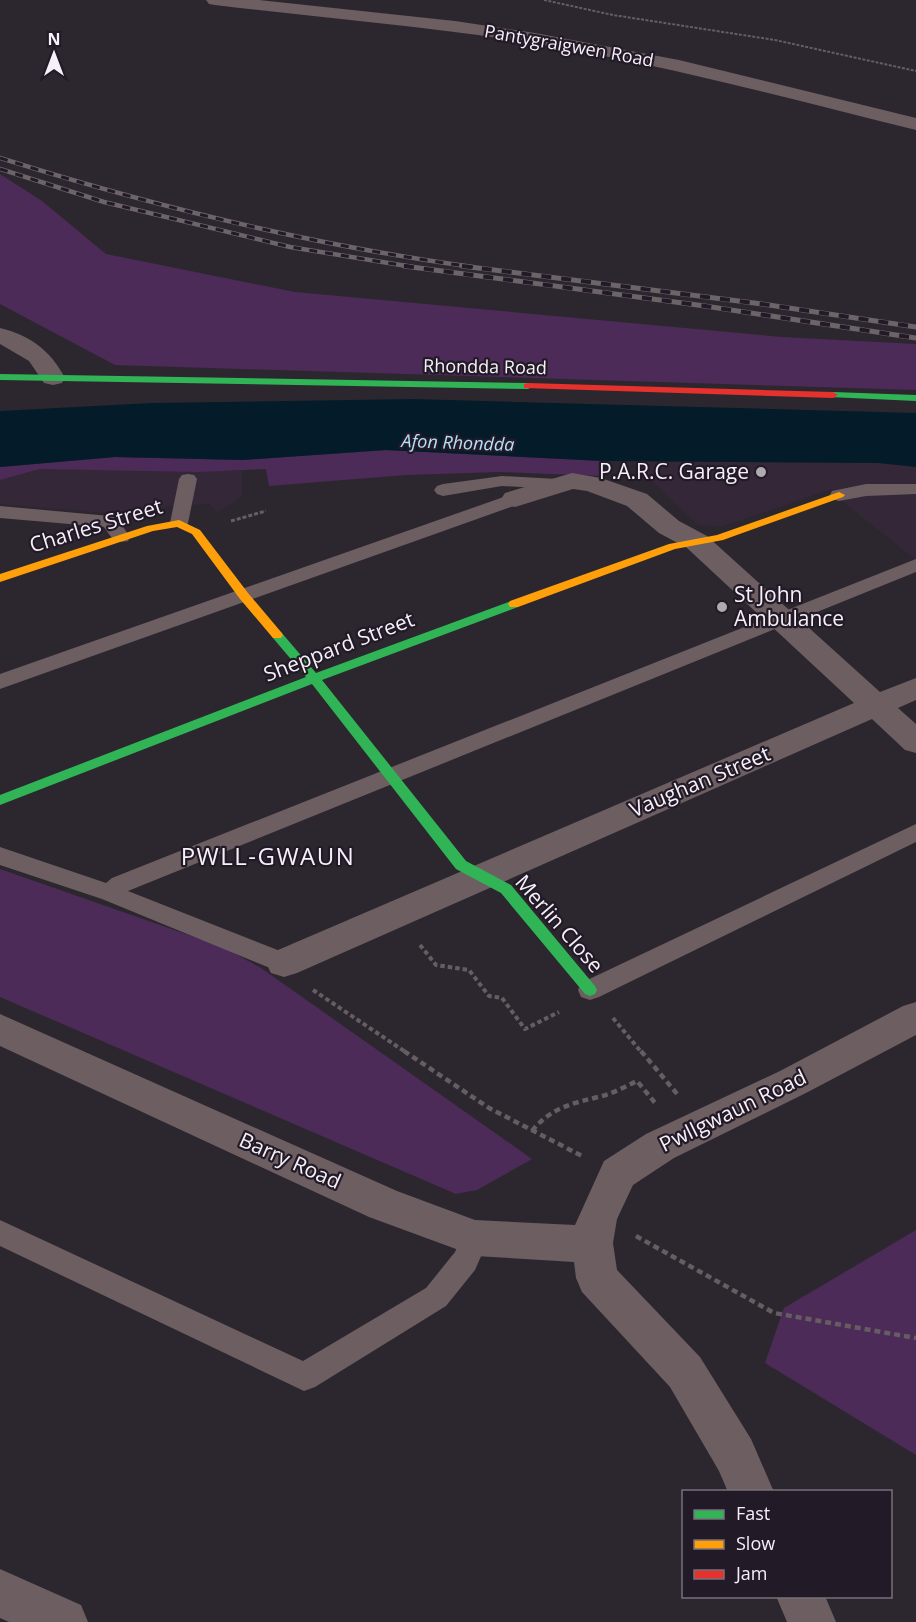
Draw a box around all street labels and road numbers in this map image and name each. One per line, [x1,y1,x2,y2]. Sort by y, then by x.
street label: Pantygraigwen Road [483,18,656,72]
street label: Rhondda Road [423,353,547,379]
street label: Charles Street [26,492,166,559]
street label: Sheppard Street [259,604,418,688]
street label: Vaughan Street [625,739,774,823]
street label: Merlin Close [509,868,610,978]
street label: Pwllgwaun Road [654,1062,811,1158]
street label: Barry Road [235,1125,346,1195]

